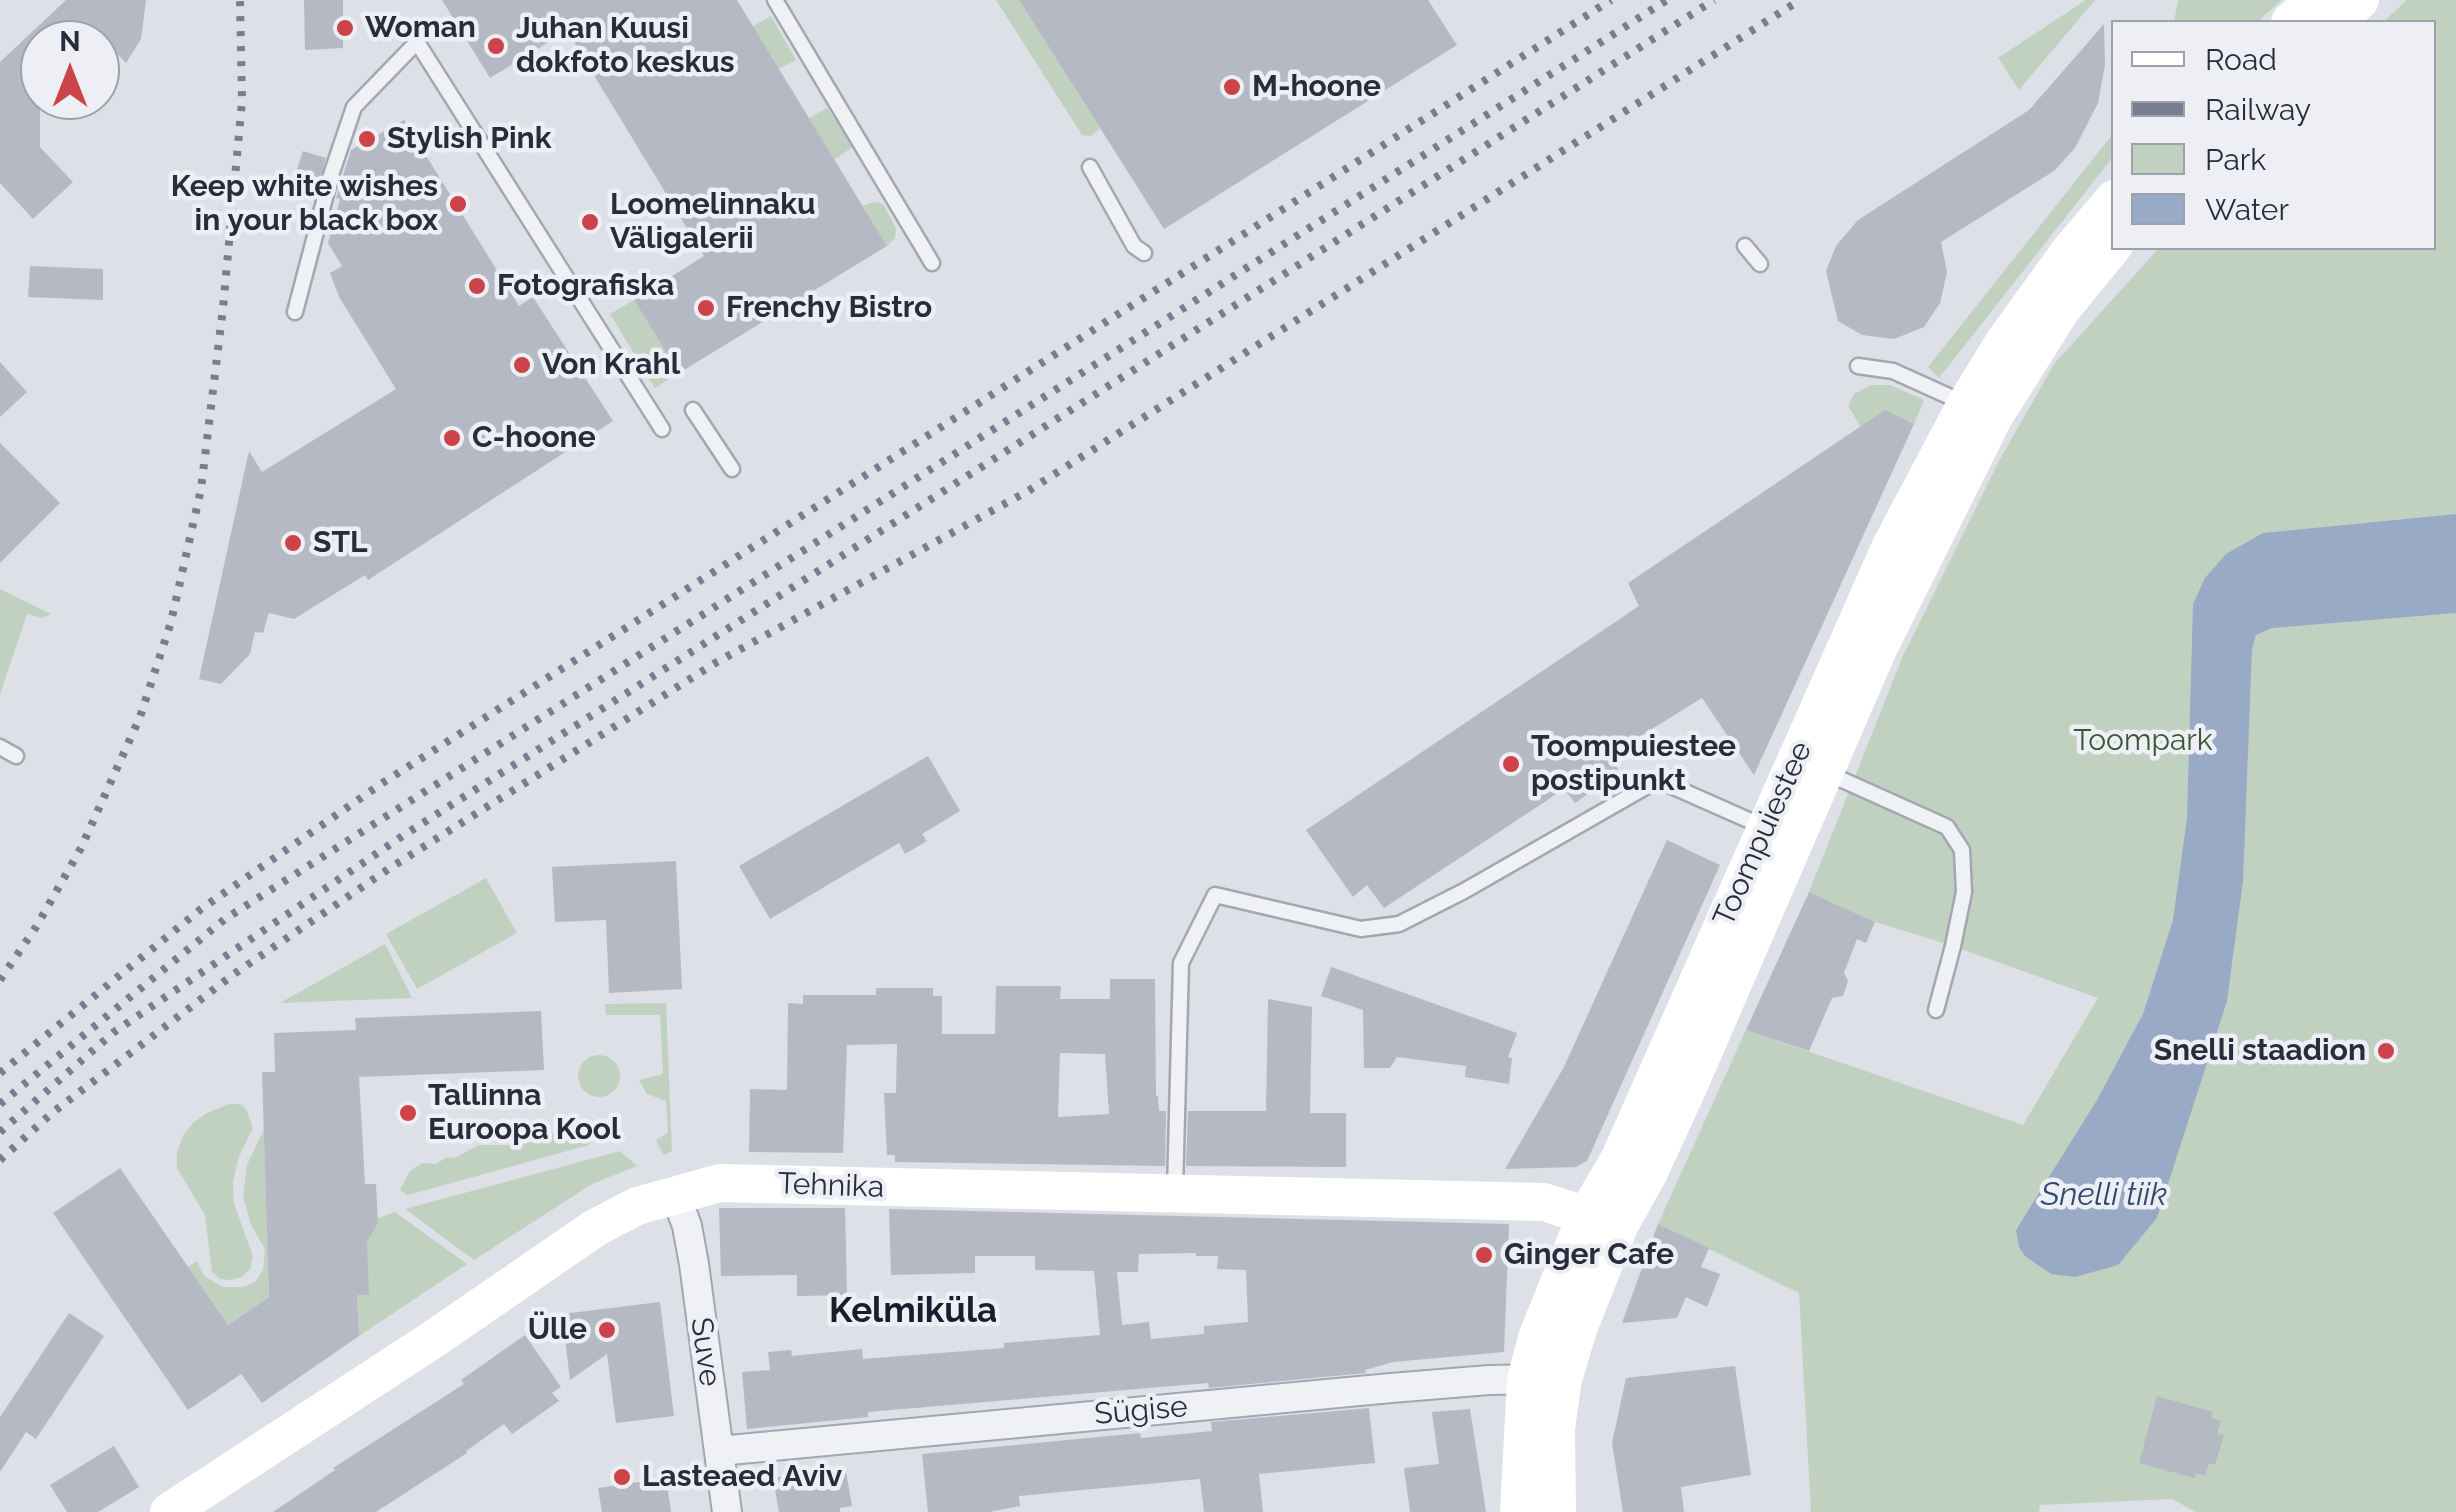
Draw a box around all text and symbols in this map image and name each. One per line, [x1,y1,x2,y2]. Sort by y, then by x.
place label: Woman [365,10,476,46]
place label: Juhan Kuusi dokfoto keskus [516,11,735,82]
marker: Woman [334,17,356,39]
north arrow [20,20,120,120]
legend [2111,20,2436,250]
text: N [59,25,81,58]
marker: Juhan Kuusi dokfoto keskus [485,35,507,57]
text: Road [2205,42,2277,77]
place label: M-hoone [1252,69,1381,105]
marker: M-hoone [1221,76,1243,98]
text: Railway [2205,92,2311,127]
place label: Stylish Pink [387,121,551,157]
marker: Stylish Pink [356,128,378,150]
text: Park [2205,142,2266,177]
place label: Keep white wishes in your black box [171,169,438,240]
place label: Loomelinnaku Väligalerii [610,187,816,258]
text: Water [2205,192,2289,227]
marker: Keep white wishes in your black box [447,193,469,215]
marker: Loomelinnaku Väligalerii [579,211,601,233]
place label: Fotografiska [497,268,674,304]
marker: Fotografiska [466,275,488,297]
place label: Frenchy Bistro [726,290,932,326]
marker: Frenchy Bistro [695,297,717,319]
place label: Von Krahl [542,347,680,383]
marker: Von Krahl [511,354,533,376]
place label: C-hoone [472,420,596,456]
marker: C-hoone [441,427,463,449]
place label: STL [313,525,367,561]
marker: STL [282,532,304,554]
park label: Toompark [2073,723,2213,759]
place label: Toompuiestee postipunkt [1531,729,1736,800]
street label: Toompuiestee [1706,736,1820,932]
marker: Toompuiestee postipunkt [1500,753,1522,775]
place label: Snelli staadion [2154,1033,2366,1069]
marker: Snelli staadion [2375,1040,2397,1062]
place label: Tallinna Euroopa Kool [428,1078,621,1148]
marker: Tallinna Euroopa Kool [397,1102,419,1124]
street label: Tehnika [777,1166,885,1206]
water label: Snelli tiik [2041,1176,2167,1214]
place label: Ginger Cafe [1504,1237,1674,1273]
marker: Ginger Cafe [1473,1244,1495,1266]
district label: Kelmiküla [829,1290,997,1332]
place label: Ülle [528,1312,587,1348]
street label: Suve [682,1315,728,1389]
marker: Ülle [596,1319,618,1341]
street label: Sügise [1093,1389,1189,1433]
place label: Lasteaed Aviv [642,1459,842,1495]
marker: Lasteaed Aviv [611,1466,633,1488]

